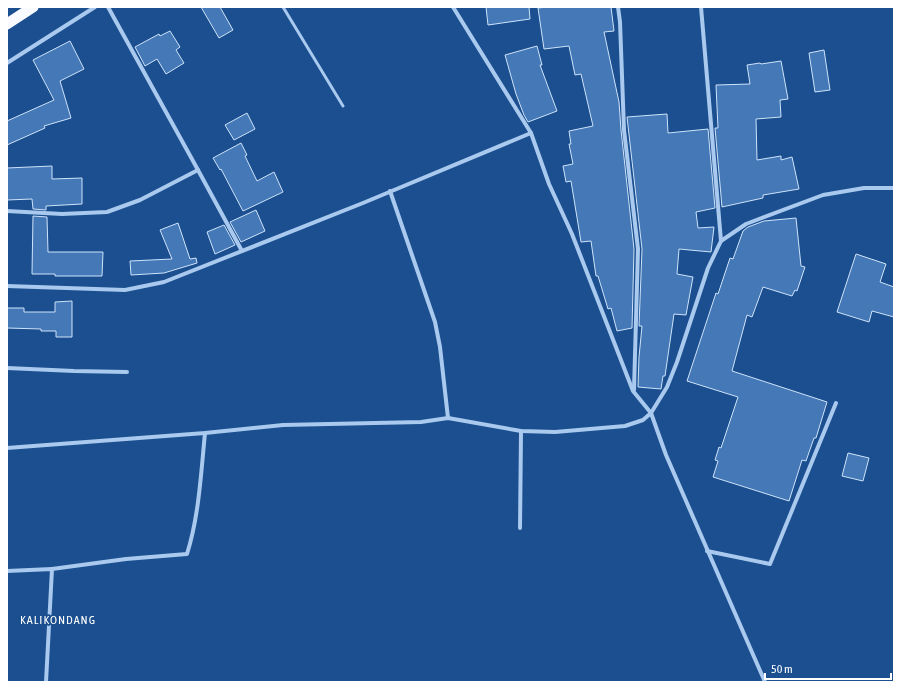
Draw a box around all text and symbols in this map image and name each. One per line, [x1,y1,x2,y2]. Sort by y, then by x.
district label: KALIKONDANG [20,613,96,627]
scale bar [765,655,891,681]
text: 50 m [771,662,793,676]

